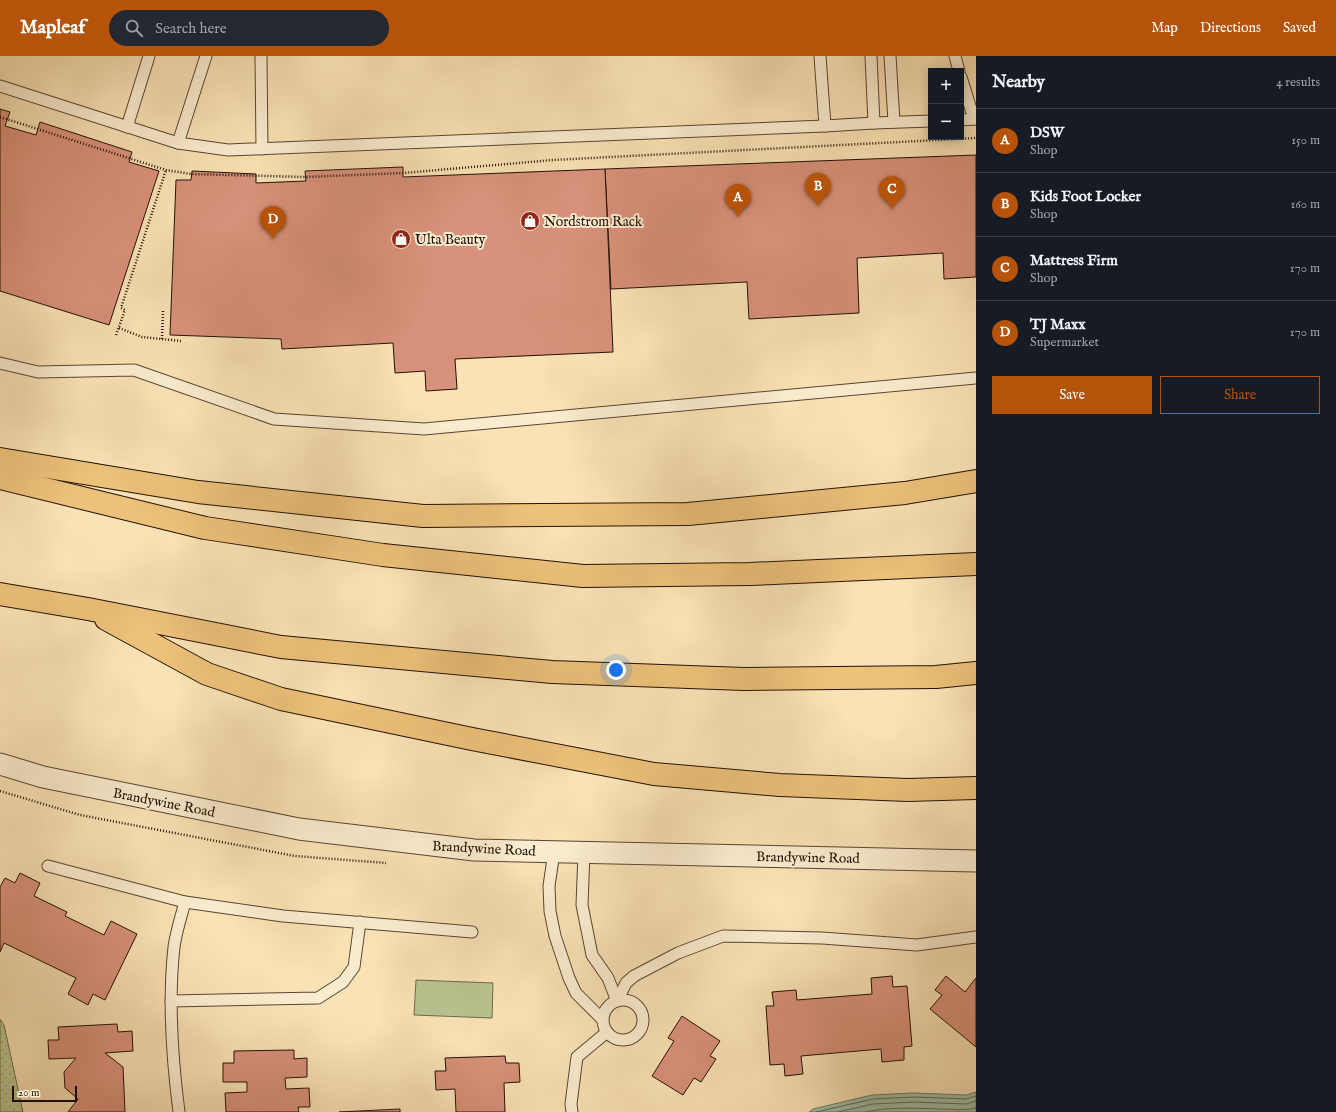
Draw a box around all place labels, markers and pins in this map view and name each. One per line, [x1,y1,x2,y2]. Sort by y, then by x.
pin: B [805,173,831,206]
pin: C [879,176,905,209]
pin: A [725,184,751,217]
pin: D [260,206,286,239]
shop icon: Nordstrom Rack [519,210,541,232]
place label: Nordstrom Rack [544,213,643,231]
shop icon: Ulta Beauty [390,228,412,250]
place label: Ulta Beauty [415,231,485,249]

